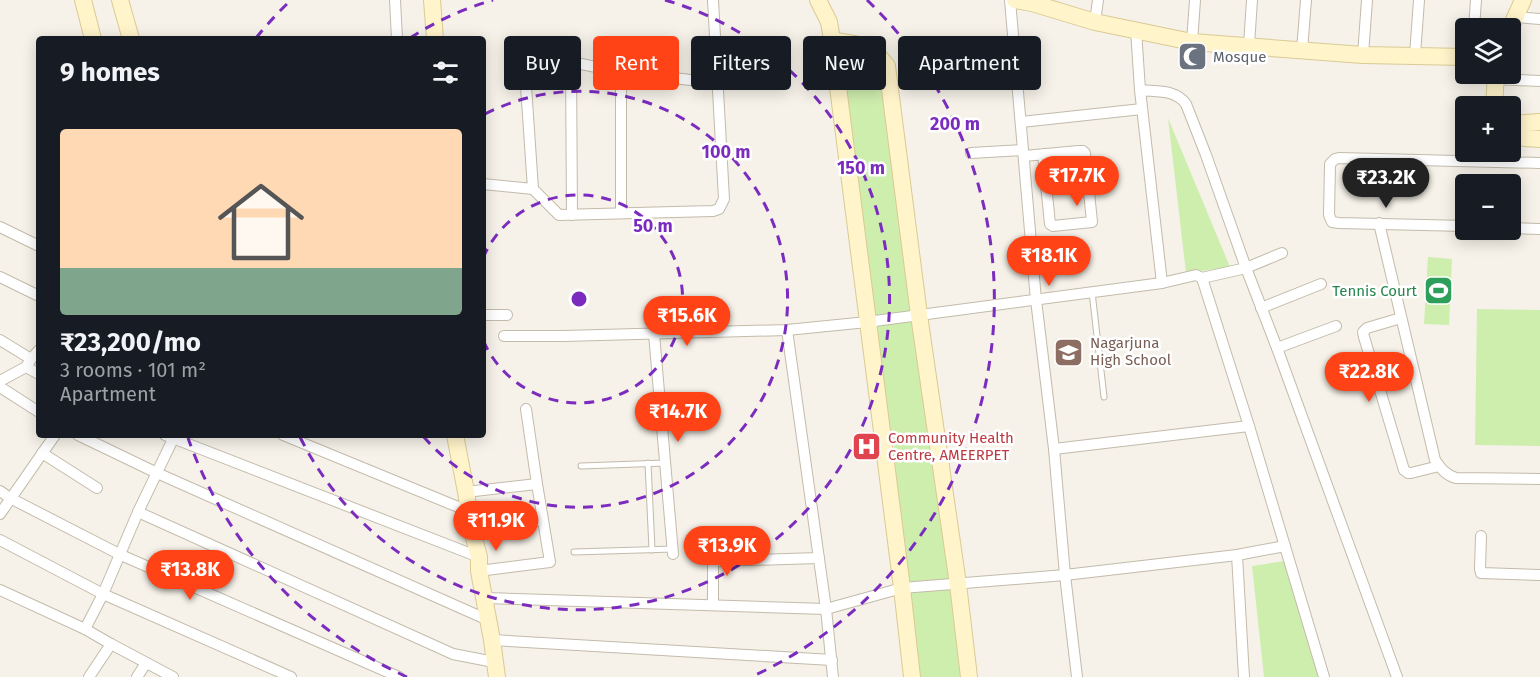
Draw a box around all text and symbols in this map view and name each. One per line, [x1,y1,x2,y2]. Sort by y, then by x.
map controls [1455,18,1521,240]
button: layers [1455,18,1521,84]
chip: Buy [504,36,581,90]
chip: Rent [593,36,679,90]
chip: Filters [691,36,791,90]
chip: New [803,36,886,90]
chip: Apartment [898,36,1041,90]
mosque icon: Mosque [1176,41,1208,73]
place label: Mosque [1213,48,1266,66]
icon: filters [429,56,462,89]
text: 9 homes [60,57,160,88]
button: + [1455,96,1521,162]
text: 200 m [930,113,980,135]
text: 100 m [702,141,750,163]
pin: ₹17.7K [1028,156,1126,207]
text: 150 m [837,157,885,179]
pin: ₹23.2K [1337,158,1435,209]
text: ₹17.7K [1049,163,1105,187]
text: ₹23.2K [1356,165,1416,189]
icon: home [207,168,315,276]
button: − [1455,174,1521,240]
text: 50 m [633,215,673,237]
pin: ₹18.1K [1000,236,1098,287]
text: ₹18.1K [1021,243,1077,267]
sports icon: Tennis Court [1422,275,1454,307]
place label: Tennis Court [1332,282,1418,300]
centre of rings [569,289,589,309]
pin: ₹15.6K [638,296,736,347]
text: ₹15.6K [657,303,717,327]
text: ₹23,200/mo [60,327,201,358]
place label: Nagarjuna High School [1090,334,1172,369]
school or university icon: Nagarjuna High School [1053,336,1085,368]
pin: ₹22.8K [1320,352,1418,403]
text: 3 rooms · 101 m² [60,358,206,382]
text: ₹22.8K [1339,359,1399,383]
text: Apartment [60,382,156,406]
pin: ₹14.7K [629,392,727,443]
text: ₹14.7K [649,399,707,423]
place label: Community Health Centre, AMEERPET [888,429,1014,464]
hospital icon: Community Health Centre, AMEERPET [851,431,883,463]
pin: ₹11.9K [447,501,545,552]
text: ₹11.9K [467,508,525,532]
pin: ₹13.9K [678,526,776,577]
text: ₹13.9K [698,533,756,557]
pin: ₹13.8K [141,550,239,601]
text: ₹13.8K [160,557,220,581]

